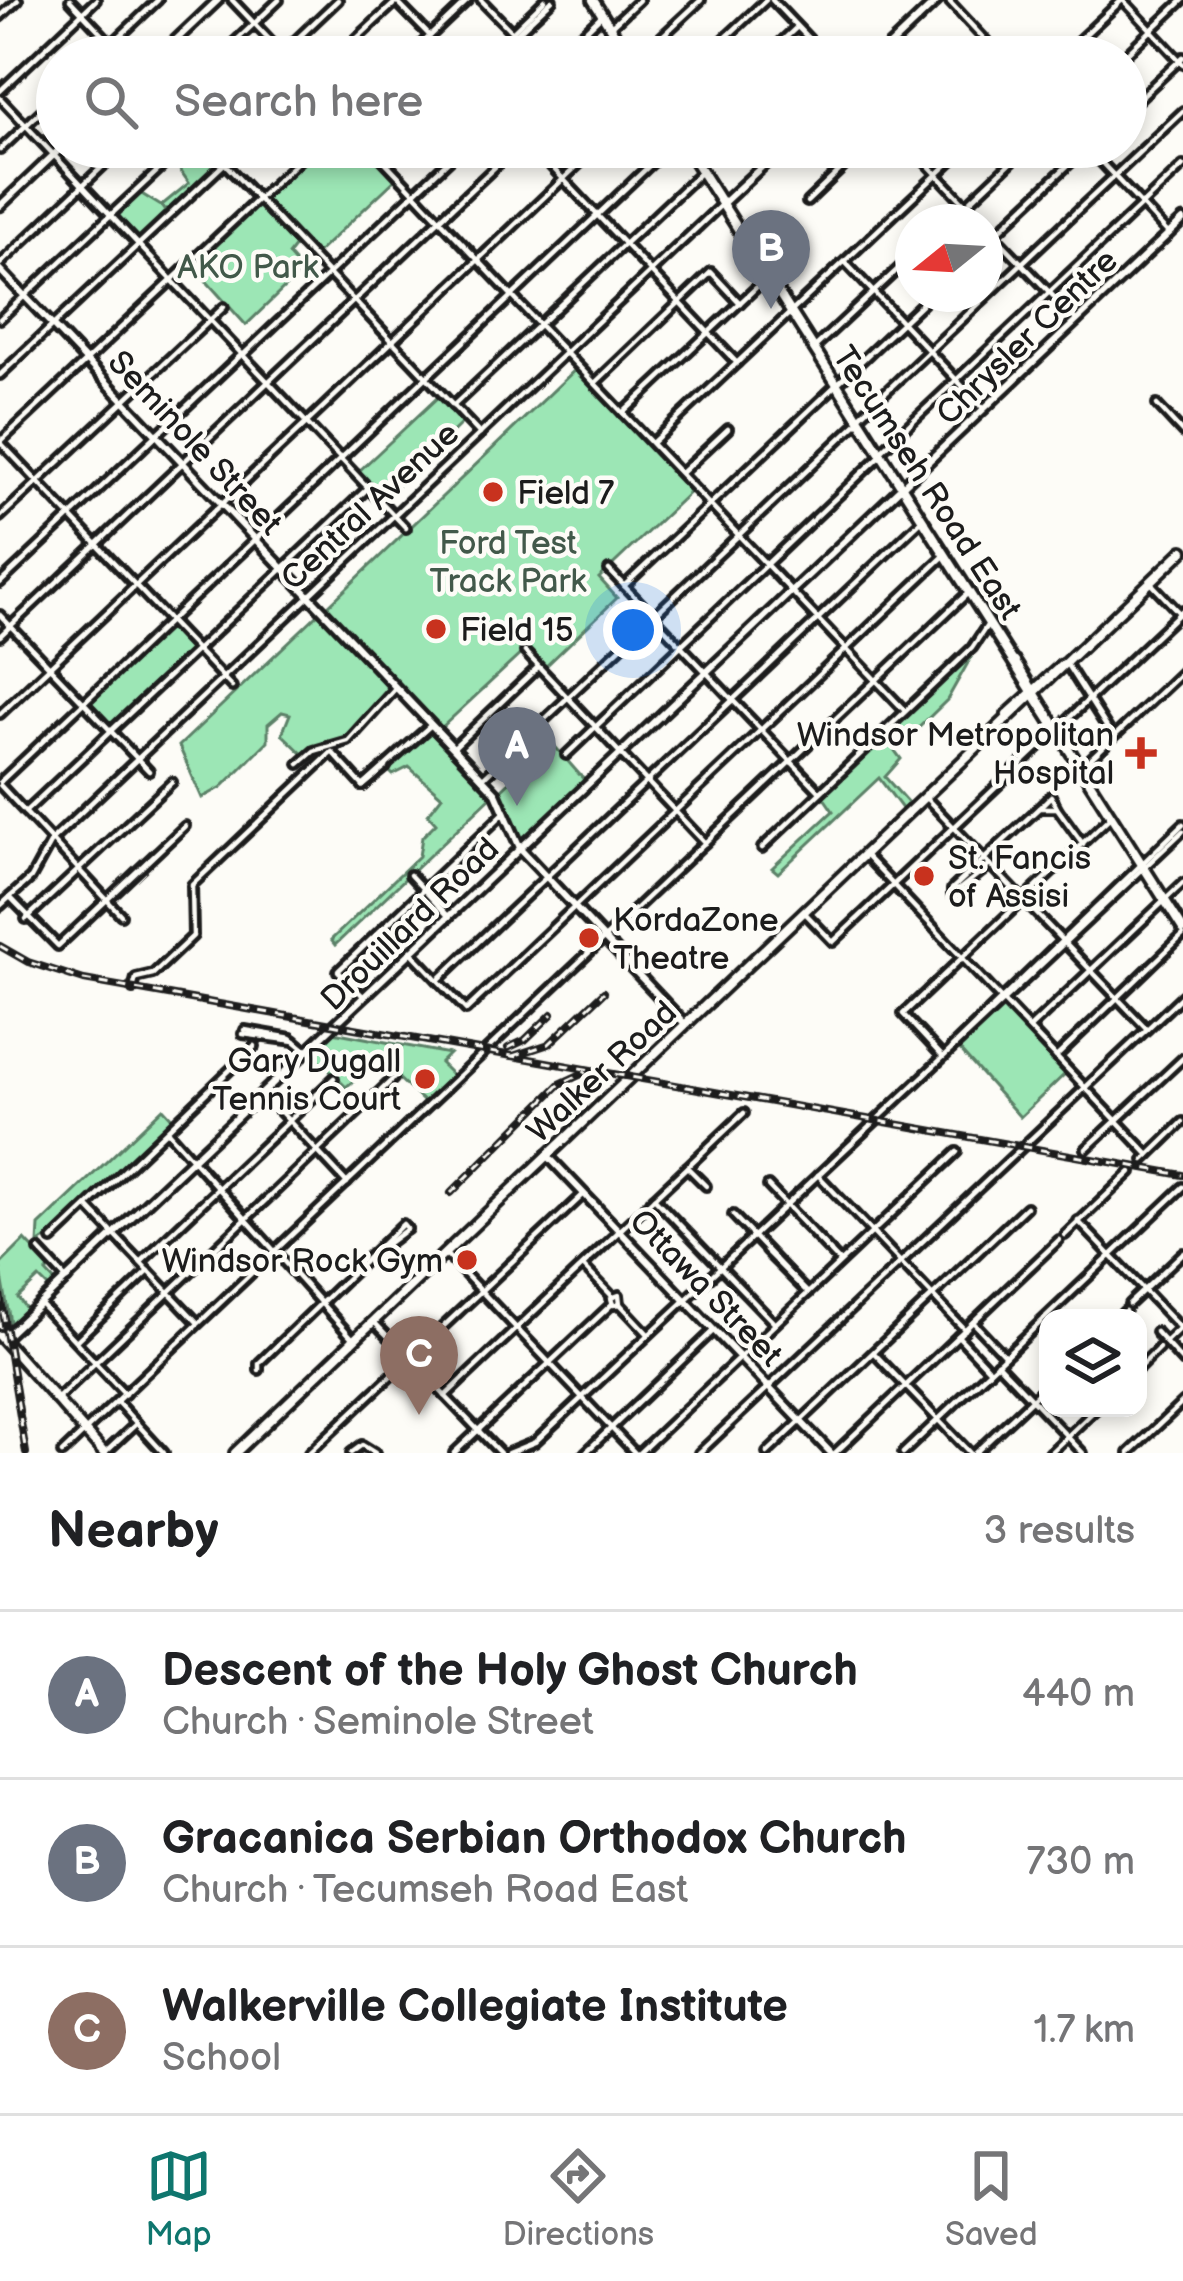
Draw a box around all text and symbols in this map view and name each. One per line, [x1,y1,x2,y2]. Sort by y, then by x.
search box [36,36,1147,168]
icon: search [78,69,144,135]
text: Search here [174,75,423,130]
north arrow [895,204,1003,312]
pin: B [732,210,810,309]
street label: Chrysler Centre [928,241,1126,434]
park label: AKO Park [177,248,319,288]
street label: Tecumseh Road East [823,339,1030,627]
street label: Seminole Street [99,343,290,544]
street label: Central Avenue [273,414,468,599]
place label: Field 7 [517,474,614,514]
marker: Field 7 [480,479,506,505]
park label: Ford Test Track Park [430,524,587,602]
your location [603,600,663,660]
place label: Field 15 [460,611,574,651]
marker: Field 15 [423,616,449,642]
pin: A [478,707,556,806]
place label: Windsor Metropolitan Hospital [797,716,1114,794]
marker: Windsor Metropolitan Hospital [1125,737,1157,769]
street label: Drouillard Road [313,830,508,1019]
place label: St. Fancis of Assisi [948,839,1091,917]
marker: St. Fancis of Assisi [911,863,937,889]
place label: KordaZone Theatre [613,901,779,979]
marker: KordaZone Theatre [576,925,602,951]
street label: Walker Road [519,993,686,1152]
place label: Gary Dugall Tennis Court [212,1042,401,1120]
marker: Gary Dugall Tennis Court [412,1066,438,1092]
street label: Ottawa Street [621,1202,790,1375]
place label: Windsor Rock Gym [162,1242,443,1282]
marker: Windsor Rock Gym [454,1247,480,1273]
map controls [1039,1309,1147,1417]
button: layers [1039,1309,1147,1417]
pin: C [380,1316,458,1415]
text: Nearby [48,1501,219,1562]
text: 3 results [983,1508,1135,1555]
text: Descent of the Holy Ghost Church [162,1644,858,1699]
text: A [75,1671,99,1718]
text: 440 m [1022,1671,1135,1718]
text: Church · Seminole Street [162,1699,594,1746]
text: Gracanica Serbian Orthodox Church [162,1812,907,1867]
text: B [73,1839,101,1886]
text: 730 m [1026,1839,1135,1886]
text: Church · Tecumseh Road East [162,1867,688,1914]
text: Walkerville Collegiate Institute [162,1980,788,2035]
text: C [73,2007,101,2054]
text: 1.7 km [1034,2007,1135,2054]
text: School [162,2035,281,2082]
tab: Map [145,2143,212,2255]
tab: Directions [502,2143,654,2255]
tab: Saved [945,2143,1038,2255]

